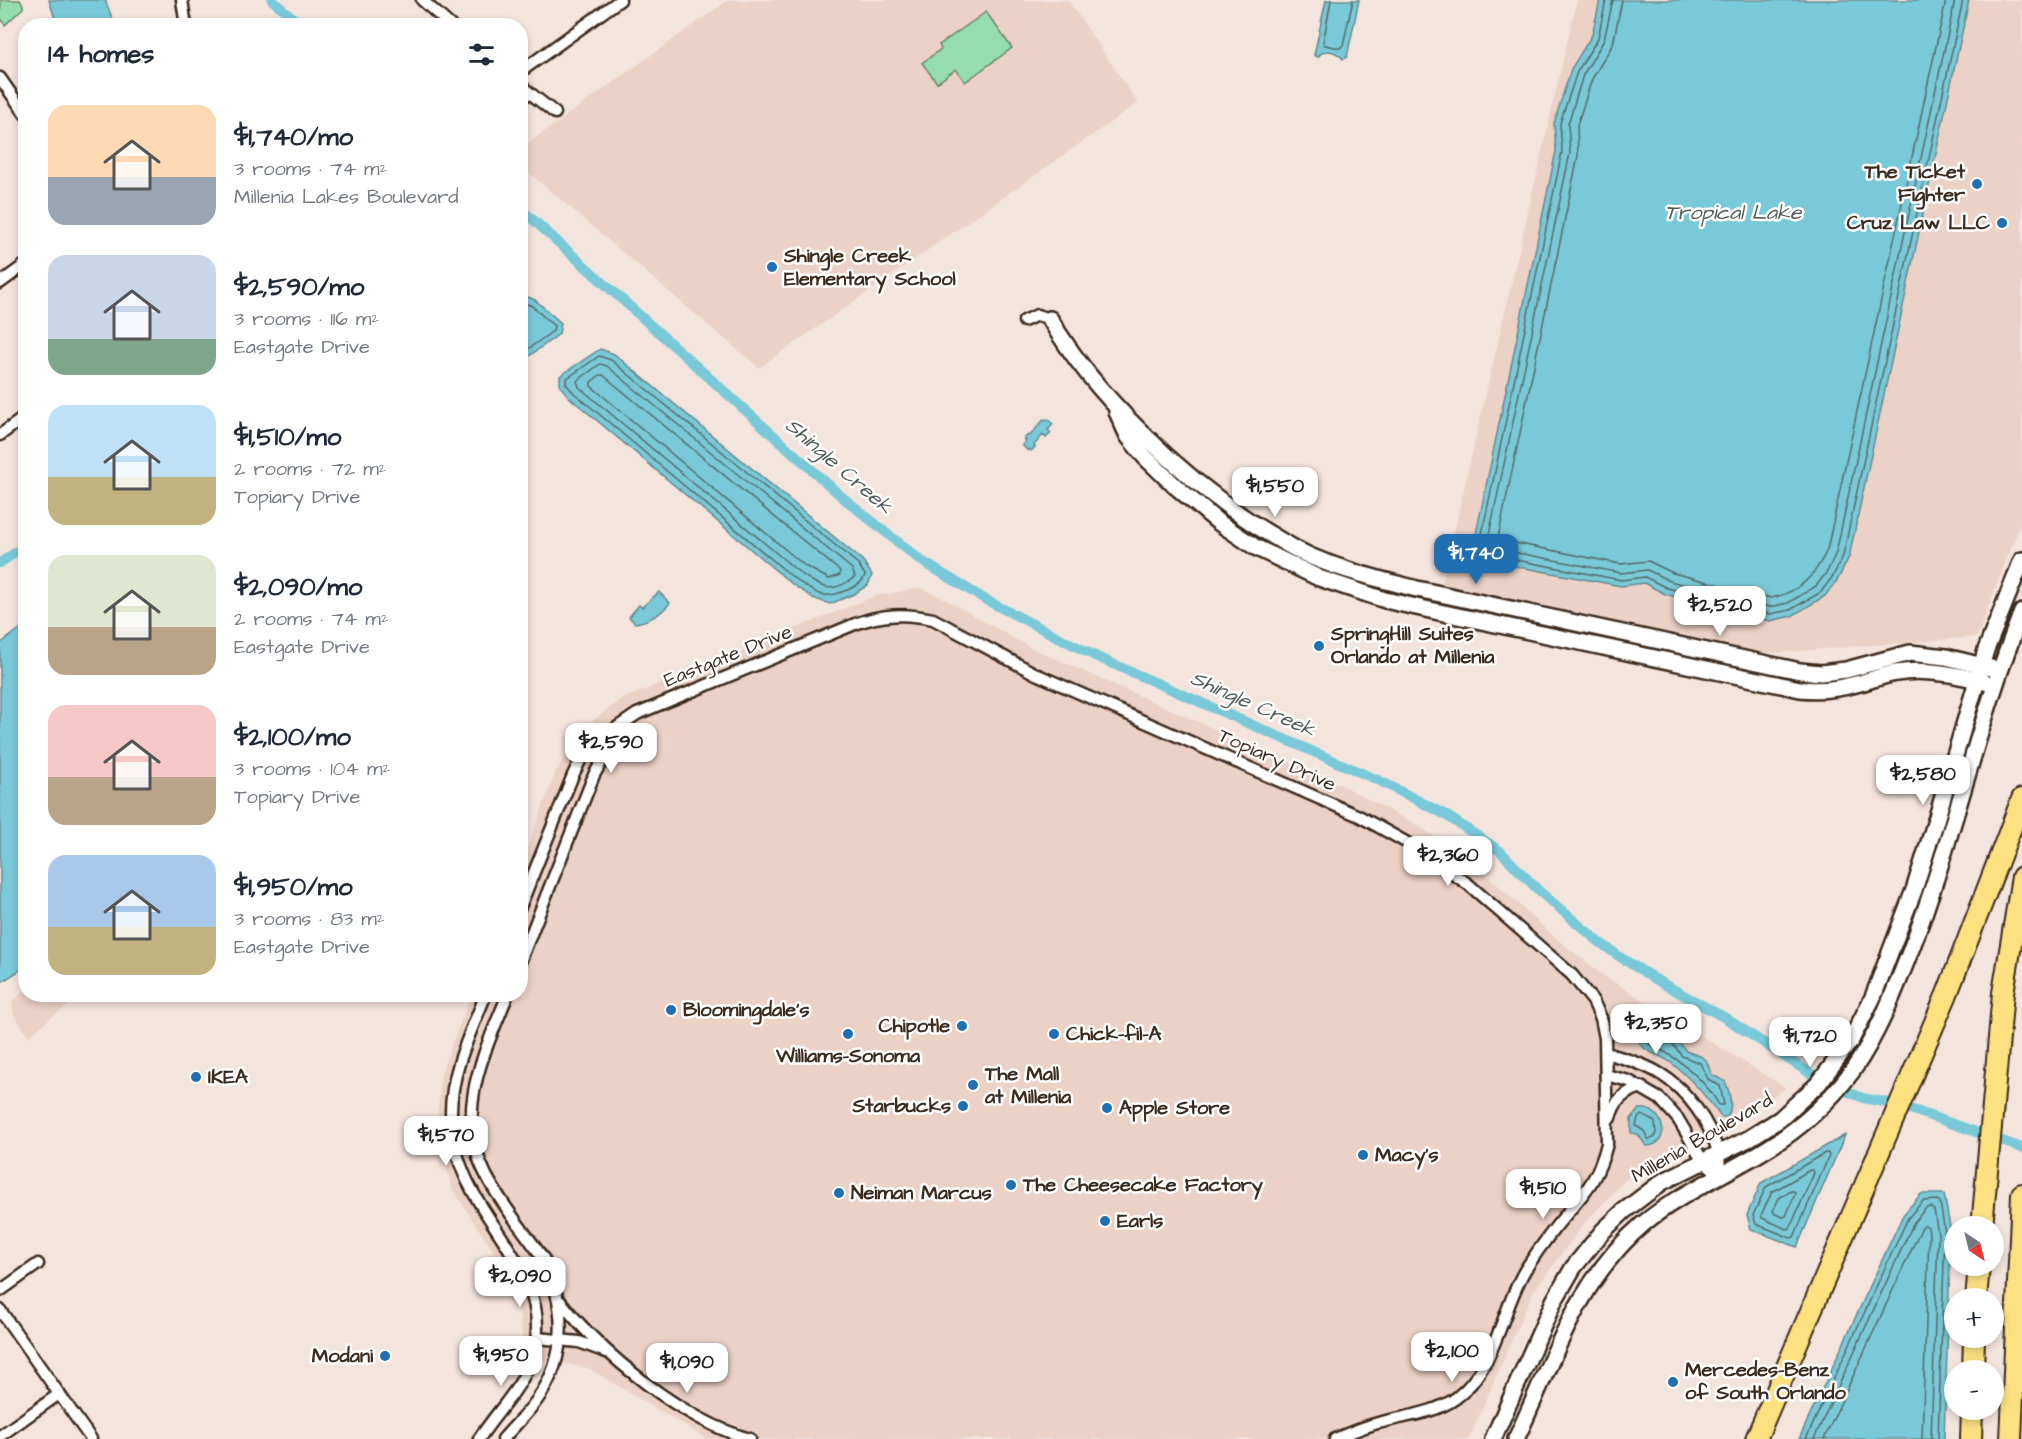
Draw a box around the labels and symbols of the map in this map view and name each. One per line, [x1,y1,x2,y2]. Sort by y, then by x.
place label: The Ticket Fighter [1863,158,1966,210]
marker: The Ticket Fighter [1970,177,1984,191]
water label: Tropical Lake [1665,198,1803,227]
place label: Cruz Law LLC [1847,209,1991,237]
marker: Cruz Law LLC [1995,216,2009,230]
place label: Shingle Creek Elementary School [783,242,956,294]
marker: Shingle Creek Elementary School [765,260,779,274]
water label: Shingle Creek [778,411,900,522]
pin: $1,550 [1226,467,1324,518]
pin: $1,740 [1427,534,1525,585]
pin: $2,520 [1671,586,1769,637]
street label: Eastgate Drive [660,618,797,695]
place label: SpringHill Suites Orlando at Millenia [1330,620,1495,671]
marker: SpringHill Suites Orlando at Millenia [1312,639,1326,653]
water label: Shingle Creek [1186,664,1321,746]
street label: Topiary Drive [1213,722,1341,799]
pin: $2,590 [562,723,660,774]
pin: $2,580 [1874,755,1972,806]
pin: $2,360 [1399,836,1497,887]
place label: Bloomingdale's [683,996,809,1025]
marker: Bloomingdale's [664,1003,678,1017]
pin: $2,350 [1607,1004,1705,1055]
place label: Chipotle [878,1012,950,1040]
pin: $1,720 [1761,1017,1859,1068]
marker: Chipotle [955,1019,969,1033]
place label: Chick-fil-A [1066,1020,1162,1048]
marker: Williams-Sonoma [841,1027,855,1041]
marker: Chick-fil-A [1047,1027,1061,1041]
place label: Williams-Sonoma [775,1042,921,1070]
place label: The Mall at Millenia [984,1060,1072,1111]
place label: IKEA [208,1063,248,1091]
marker: IKEA [189,1070,203,1084]
marker: The Mall at Millenia [966,1078,980,1092]
street label: Millenia Boulevard [1626,1086,1778,1190]
place label: Starbucks [851,1092,951,1120]
place label: Apple Store [1119,1094,1230,1122]
marker: Starbucks [956,1099,970,1113]
marker: Apple Store [1100,1101,1114,1115]
pin: $1,570 [397,1116,495,1167]
place label: Macy's [1375,1141,1439,1170]
marker: Macy's [1356,1148,1370,1162]
pin: $1,510 [1494,1169,1592,1220]
place label: The Cheesecake Factory [1022,1171,1263,1200]
marker: The Cheesecake Factory [1004,1178,1018,1192]
place label: Neiman Marcus [851,1179,992,1207]
marker: Neiman Marcus [832,1186,846,1200]
place label: Earls [1117,1207,1163,1235]
marker: Earls [1098,1214,1112,1228]
north arrow [1944,1216,2004,1276]
pin: $2,090 [471,1257,569,1308]
pin: $2,100 [1403,1332,1501,1383]
pin: $1,950 [452,1336,550,1387]
place label: Modani [312,1342,374,1370]
pin: $1,090 [638,1343,736,1394]
marker: Modani [378,1349,392,1363]
place label: Mercedes-Benz of South Orlando [1685,1356,1846,1407]
marker: Mercedes-Benz of South Orlando [1666,1375,1680,1389]

